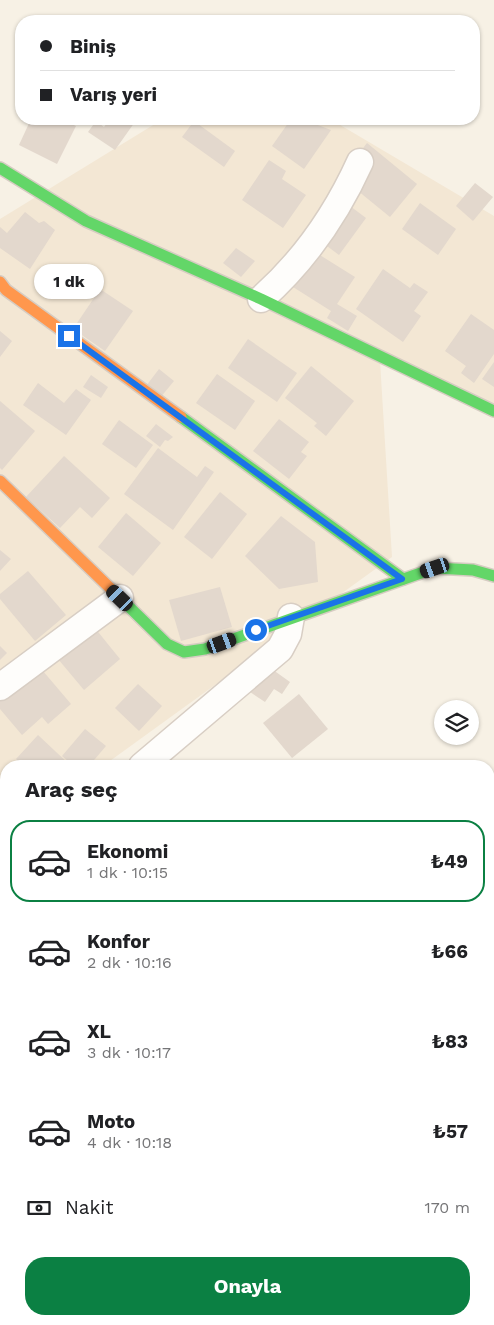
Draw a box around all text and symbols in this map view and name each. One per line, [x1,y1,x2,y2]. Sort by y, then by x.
text: Biniş [70,35,116,58]
text: Varış yeri [70,83,157,106]
callout: 1 dk [34,264,104,298]
text: 1 dk [53,272,85,291]
route end [58,325,80,347]
car [418,556,451,580]
car [103,582,136,614]
route start [245,619,267,641]
car [205,631,238,655]
map controls [434,700,479,745]
button: layers [434,700,479,745]
text: Araç seç [25,777,118,802]
icon: car [27,839,72,884]
text: Ekonomi [87,840,168,863]
text: ₺49 [431,850,468,873]
text: 1 dk · 10:15 [87,863,168,882]
icon: car [27,929,72,974]
text: Konfor [87,930,150,953]
text: ₺66 [431,940,468,963]
text: 2 dk · 10:16 [87,953,172,972]
icon: car [27,1019,72,1064]
text: XL [87,1020,111,1043]
text: ₺83 [432,1030,468,1053]
text: 3 dk · 10:17 [87,1043,171,1062]
icon: car [27,1109,72,1154]
text: Moto [87,1110,135,1133]
text: ₺57 [432,1120,468,1143]
text: 4 dk · 10:18 [87,1133,172,1152]
icon: cash [25,1194,53,1222]
text: Nakit [65,1196,113,1219]
text: 170 m [424,1198,470,1217]
button: Onayla [25,1257,470,1315]

